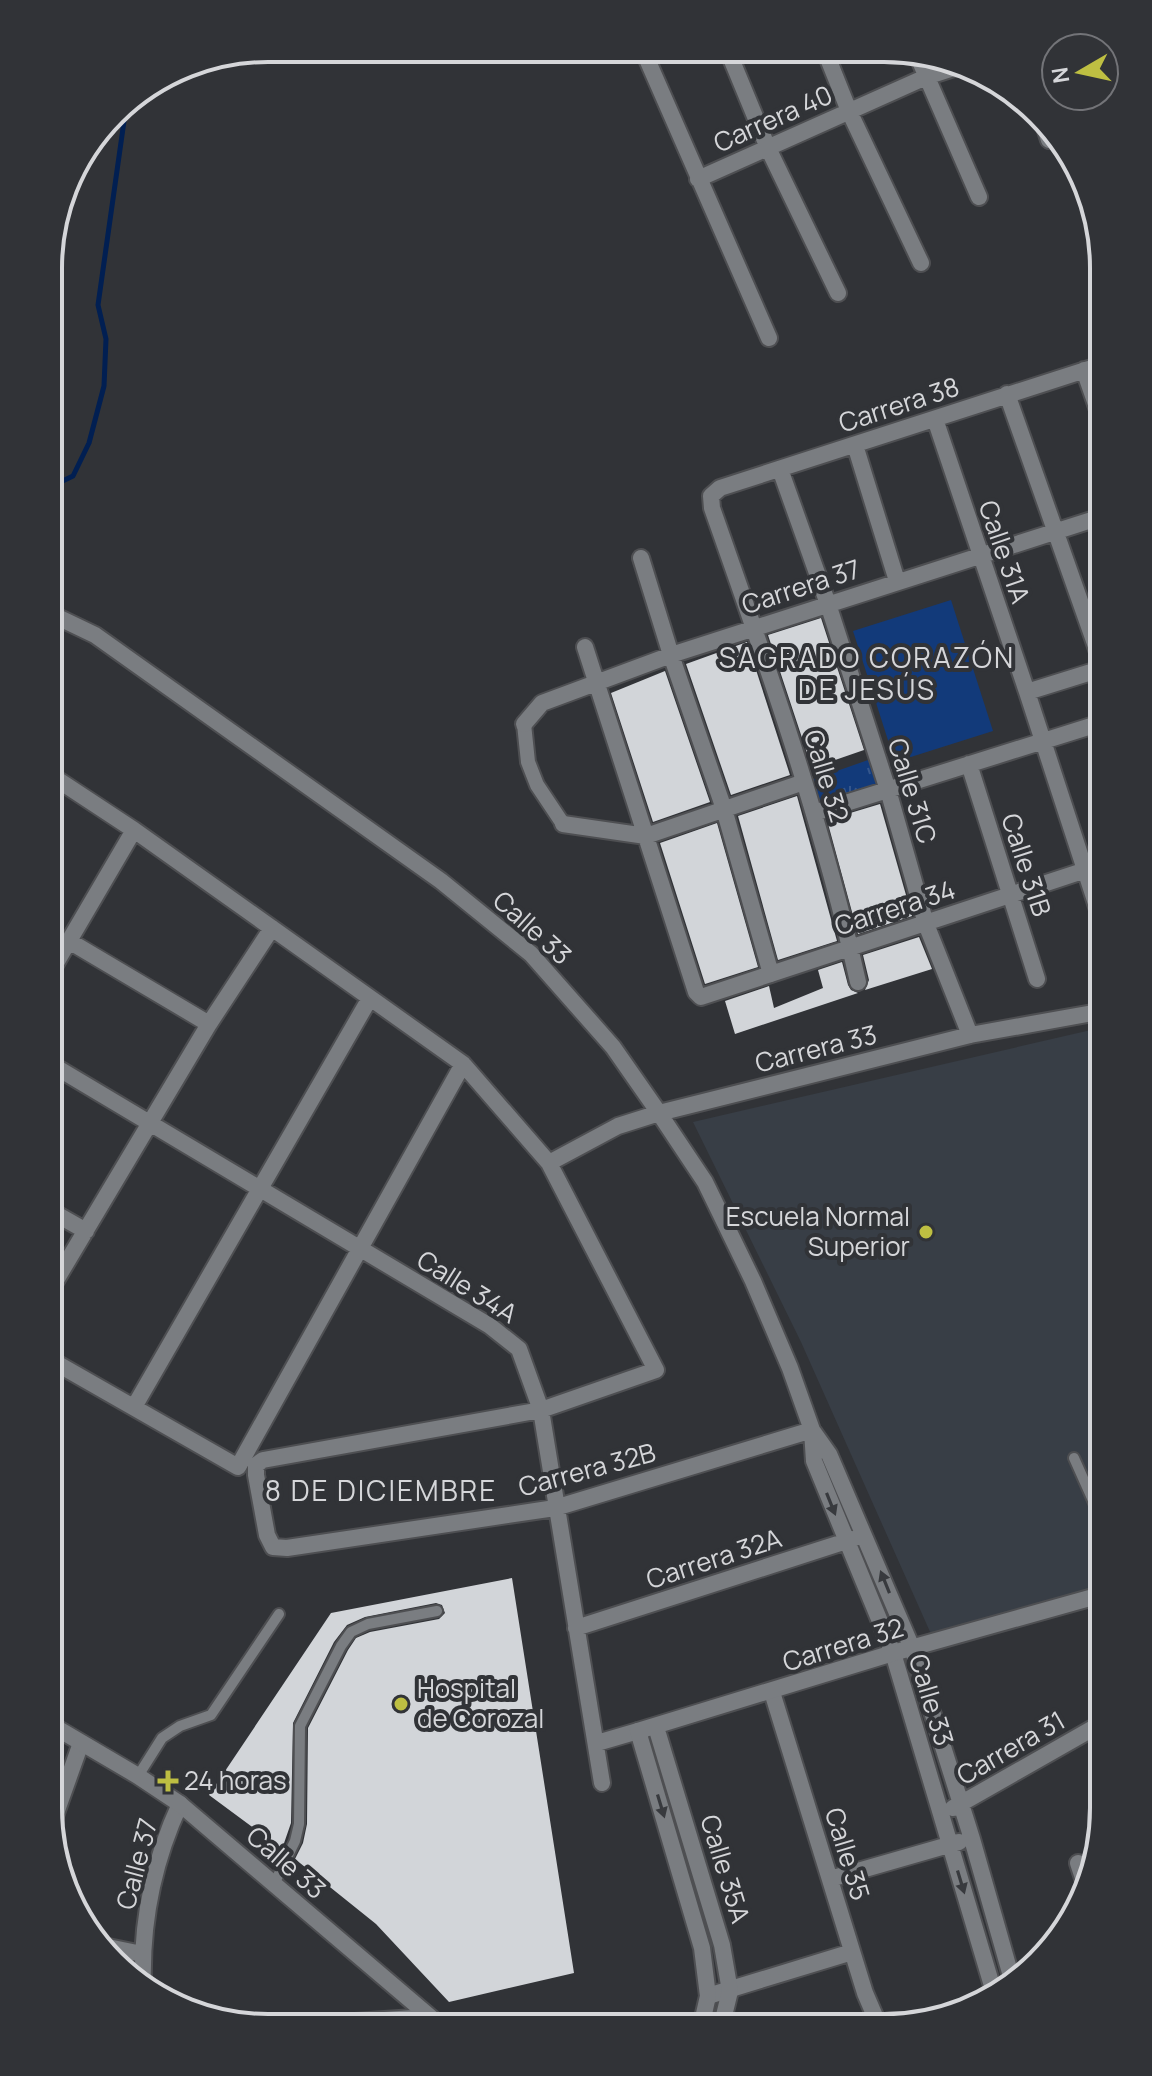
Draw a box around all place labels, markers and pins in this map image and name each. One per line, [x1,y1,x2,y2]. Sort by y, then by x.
place label: Escuela Normal Superior [726,1198,910,1264]
marker: Escuela Normal Superior [917,1223,935,1241]
place label: Hospital de Corozal [417,1670,544,1736]
marker: Hospital de Corozal [392,1695,410,1713]
place label: 24 horas [184,1762,287,1798]
marker: 24 horas [159,1772,177,1790]

